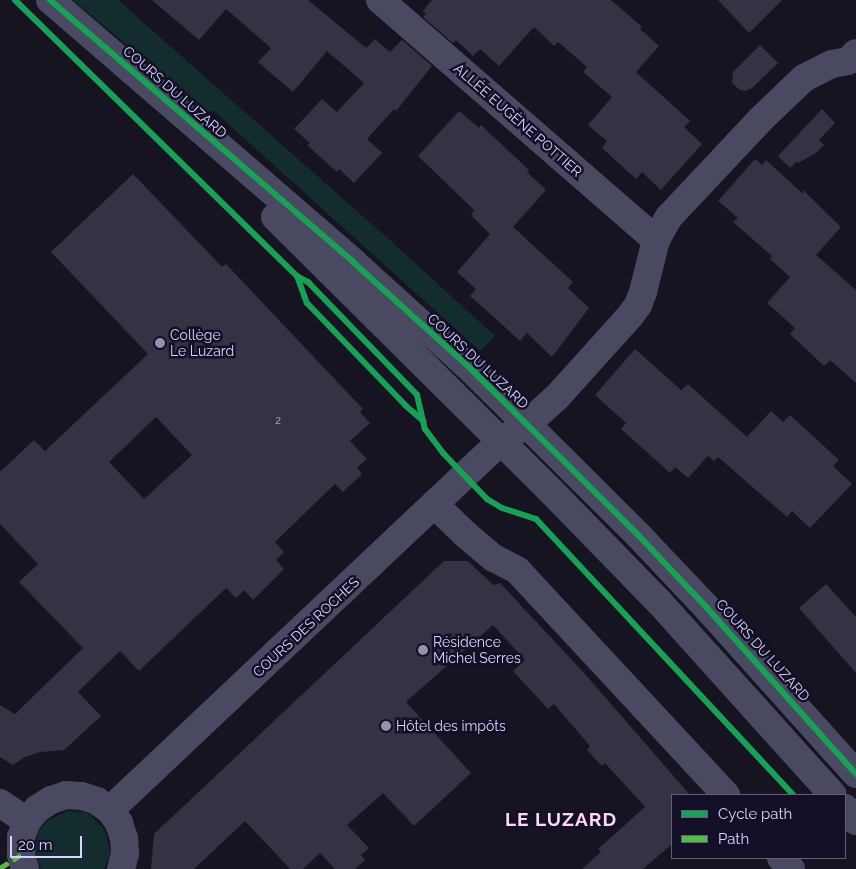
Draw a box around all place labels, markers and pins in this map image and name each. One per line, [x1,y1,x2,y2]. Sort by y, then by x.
place label: Collège Le Luzard [170,327,234,360]
marker: Collège Le Luzard [154,337,166,349]
place label: Résidence Michel Serres [433,634,521,666]
marker: Résidence Michel Serres [417,644,429,656]
place label: Hôtel des impôts [396,718,506,734]
marker: Hôtel des impôts [380,720,392,732]

